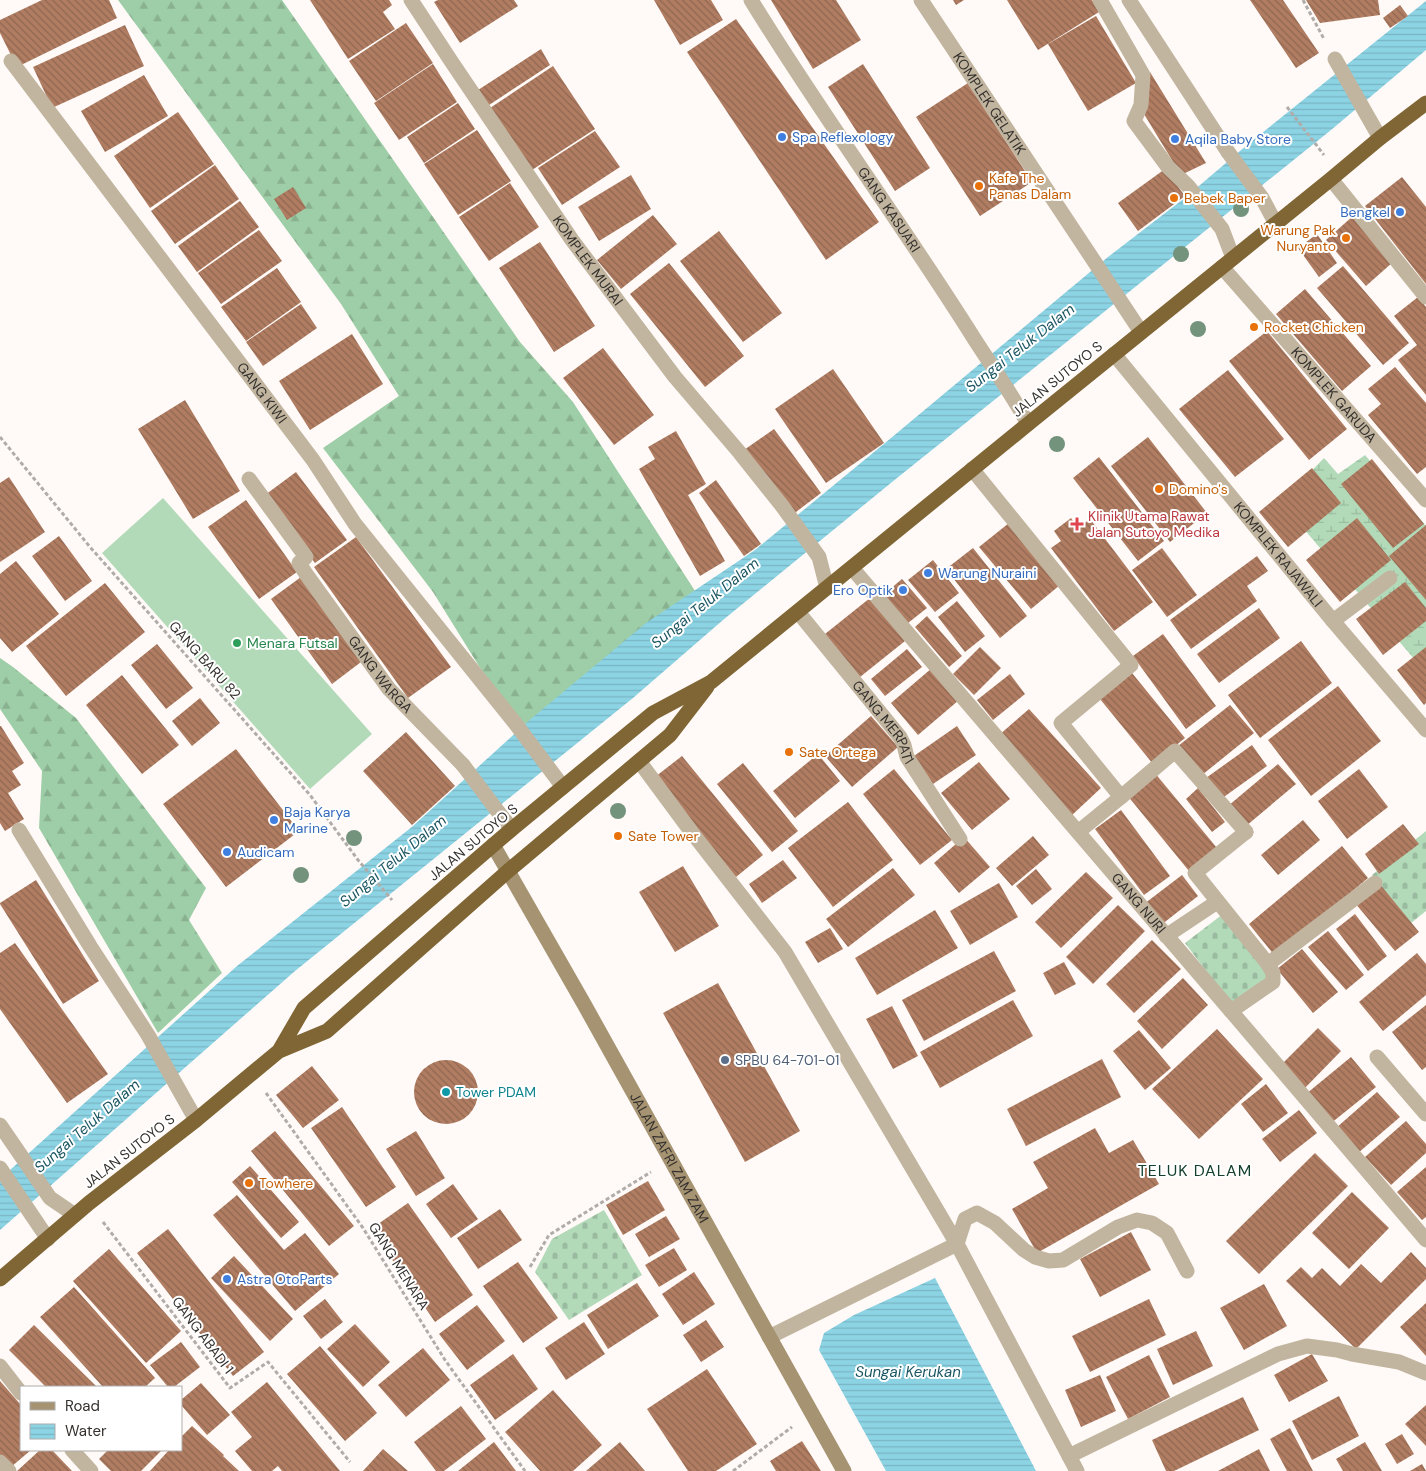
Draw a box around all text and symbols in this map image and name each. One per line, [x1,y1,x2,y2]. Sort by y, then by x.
street label: KOMPLEK GELATIK [949,49,1030,158]
place label: Spa Reflexology [792,128,893,146]
place label: Aqila Baby Store [1185,130,1291,148]
marker: Spa Reflexology [776,131,788,143]
marker: Aqila Baby Store [1169,133,1181,145]
street label: GANG KASUARI [854,163,924,256]
place label: Kafe The Panas Dalam [989,169,1071,203]
marker: Kafe The Panas Dalam [973,180,985,192]
place label: Bebek Baper [1184,189,1266,207]
marker: Bebek Baper [1168,192,1180,204]
place label: Bengkel [1340,203,1390,221]
marker: Bengkel [1394,206,1406,218]
street label: KOMPLEK MURAI [549,212,627,309]
place label: Warung Pak Nuryanto [1260,221,1336,255]
marker: Warung Pak Nuryanto [1340,232,1352,244]
water label: Sungai Teluk Dalam [961,299,1079,397]
place label: Rocket Chicken [1264,318,1364,336]
marker: Rocket Chicken [1248,321,1260,333]
street label: JALAN SUTOYO S [1008,337,1106,421]
street label: KOMPLEK GARUDA [1287,343,1381,446]
street label: GANG KIWI [233,358,291,427]
place label: Domino's [1169,480,1228,498]
marker: Domino's [1153,483,1165,495]
street label: KOMPLEK RAJAWALI [1230,498,1327,610]
place label: Klinik Utama Rawat Jalan Sutoyo Medika [1088,507,1220,541]
marker: Klinik Utama Rawat Jalan Sutoyo Medika [1070,517,1084,531]
water label: Sungai Teluk Dalam [647,553,763,653]
place label: Warung Nuraini [938,564,1037,582]
marker: Warung Nuraini [922,567,934,579]
place label: Ero Optik [833,581,893,599]
marker: Ero Optik [897,584,909,596]
street label: GANG BARU 82 [165,617,245,703]
street label: GANG WARGA [344,632,417,717]
place label: Menara Futsal [247,634,338,652]
marker: Menara Futsal [231,637,243,649]
street label: GANG MERPATI [848,677,918,767]
place label: Sate Ortega [799,743,876,761]
marker: Sate Ortega [783,746,795,758]
street label: JALAN SUTOYO S [425,799,521,885]
place label: Baja Karya Marine [284,803,350,837]
water label: Sungai Teluk Dalam [335,810,451,912]
marker: Baja Karya Marine [268,814,280,826]
place label: Sate Tower [628,827,699,845]
marker: Sate Tower [612,830,624,842]
place label: Audicam [237,843,294,861]
marker: Audicam [221,846,233,858]
street label: GANG NURI [1108,869,1170,937]
place label: SPBU 64-701-01 [735,1051,839,1069]
marker: SPBU 64-701-01 [719,1054,731,1066]
water label: Sungai Teluk Dalam [30,1075,144,1177]
place label: Tower PDAM [456,1083,536,1101]
marker: Tower PDAM [440,1086,452,1098]
street label: JALAN ZAFRI ZAM ZAM [626,1089,713,1226]
street label: JALAN SUTOYO S [80,1110,178,1192]
district label: TELUK DALAM [1138,1160,1252,1181]
place label: Towhere [259,1174,313,1192]
marker: Towhere [243,1177,255,1189]
street label: GANG MENARA [365,1219,433,1313]
place label: Astra OtoParts [237,1270,333,1288]
marker: Astra OtoParts [221,1273,233,1285]
street label: GANG ABADI 1 [168,1293,238,1377]
water label: Sungai Kerukan [855,1362,961,1382]
legend [20,1386,182,1451]
text: Road [65,1396,100,1416]
text: Water [65,1421,107,1441]

